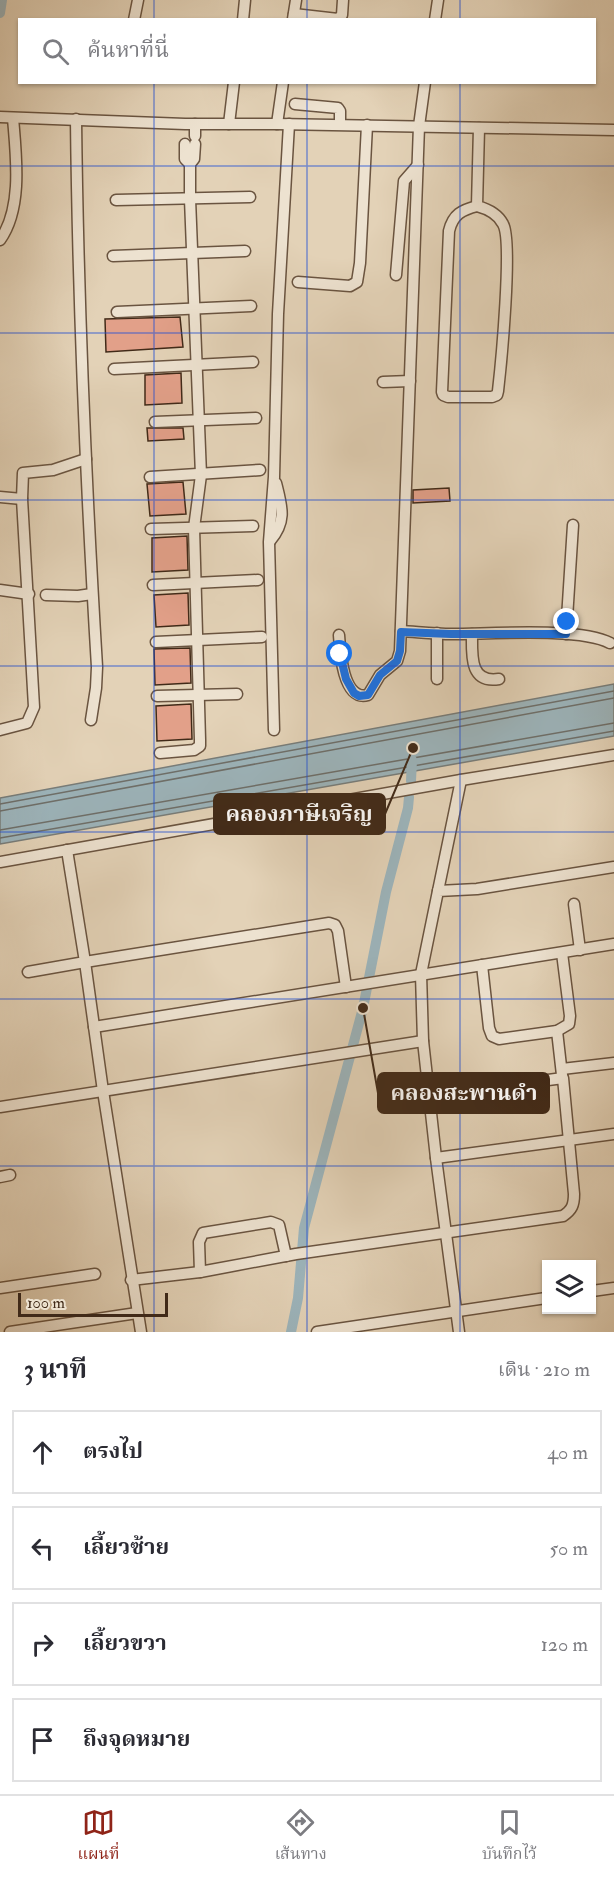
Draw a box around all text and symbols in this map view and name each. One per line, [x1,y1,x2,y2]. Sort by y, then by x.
search box [18,18,596,84]
icon: search [39,35,72,68]
text: ค้นหาที่นี่ [87,36,169,64]
route end [553,608,579,634]
route start [326,640,352,666]
callout: คลองภาษีเจริญ [214,794,385,834]
text: คลองภาษีเจริญ [226,800,372,828]
callout: คลองสะพานดำ [378,1073,549,1113]
text: คลองสะพานดำ [391,1079,537,1107]
map controls [542,1260,596,1314]
button: layers [542,1260,596,1314]
scale bar [18,1290,168,1318]
text: 100 m [27,1293,65,1313]
text: 3 นาที [24,1354,87,1386]
text: เดิน · 210 m [498,1357,590,1382]
icon: ahead [26,1436,59,1469]
text: ตรงไป [83,1437,143,1465]
text: 40 m [547,1440,588,1465]
icon: left [26,1532,59,1565]
text: เลี้ยวซ้าย [83,1533,169,1561]
text: 50 m [549,1536,588,1561]
icon: right [26,1628,59,1661]
text: เลี้ยวขวา [83,1629,167,1657]
text: 120 m [541,1632,588,1657]
icon: arrive [26,1724,59,1757]
text: ถึงจุดหมาย [83,1725,190,1753]
tab: แผนที่ [78,1806,119,1868]
tab: เส้นทาง [275,1806,327,1868]
tab: บันทึกไว้ [482,1806,536,1868]

